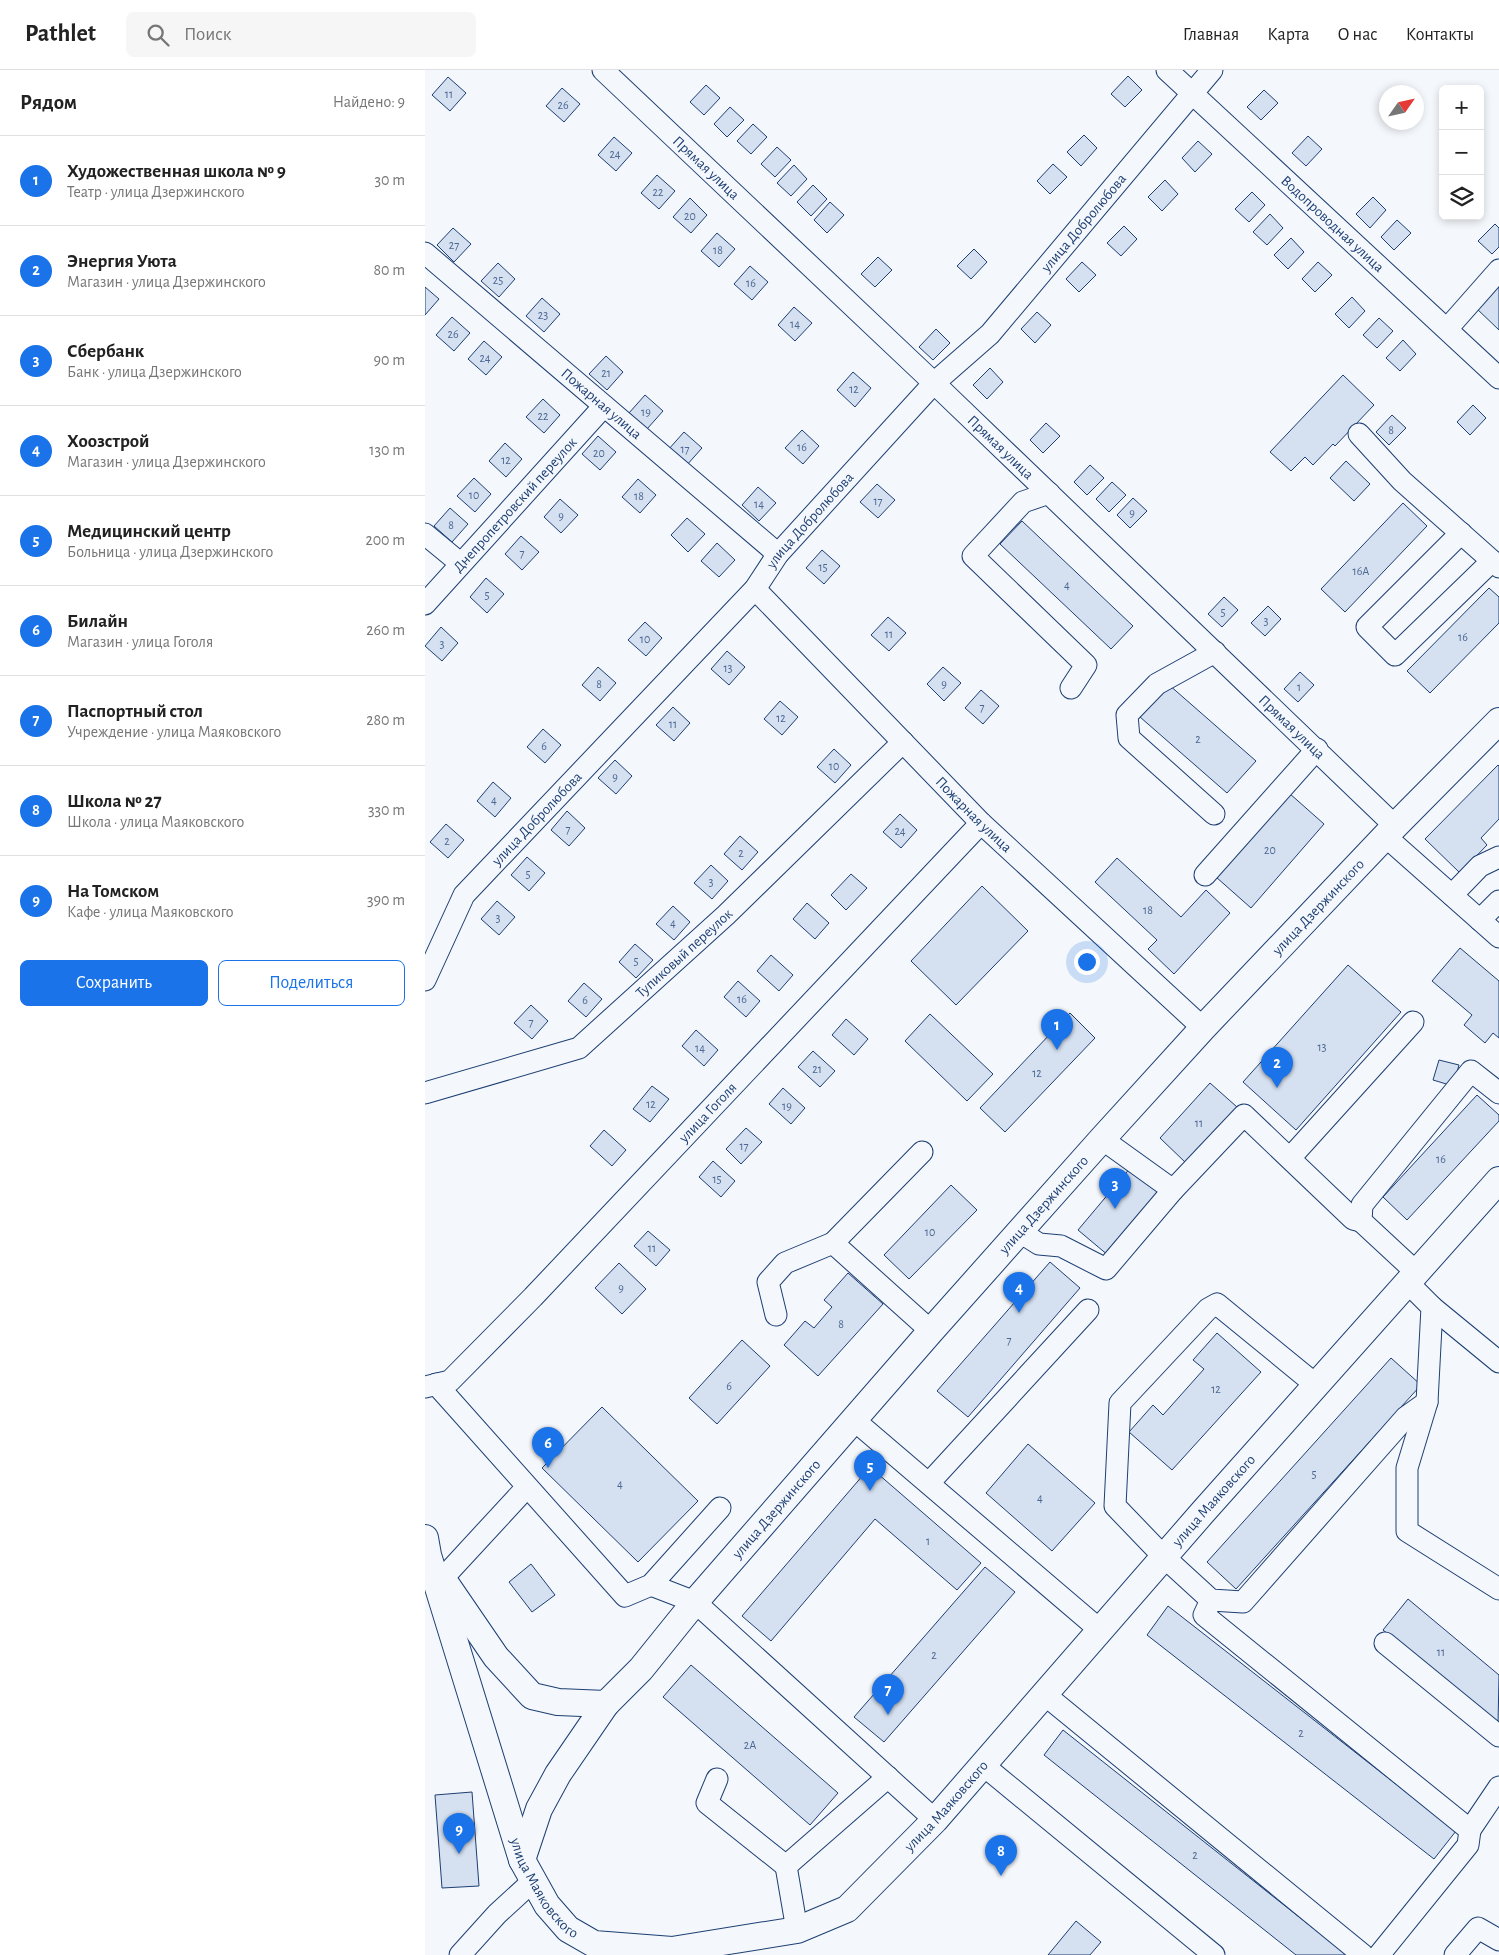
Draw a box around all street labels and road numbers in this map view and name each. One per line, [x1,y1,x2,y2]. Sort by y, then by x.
street label: Прямая улица [670,133,742,202]
street label: улица Добролюбова [1038,171,1129,275]
street label: Водопроводная улица [1278,173,1387,275]
street label: Пожарная улица [558,365,645,442]
street label: Прямая улица [965,412,1037,482]
street label: Днепропетровский переулок [450,434,580,575]
street label: улица Добролюбова [763,469,856,572]
street label: Прямая улица [1256,692,1328,762]
street label: улица Добролюбова [488,769,585,869]
street label: Пожарная улица [933,774,1015,855]
street label: улица Дзержинского [1269,856,1367,958]
street label: Тупиковый переулок [633,906,735,1000]
street label: улица Гоголя [675,1079,739,1146]
street label: улица Дзержинского [995,1153,1091,1257]
street label: улица Маяковского [1169,1452,1258,1550]
street label: улица Дзержинского [729,1457,823,1562]
street label: улица Маяковского [901,1758,991,1855]
street label: улица Маяковского [508,1835,581,1941]

